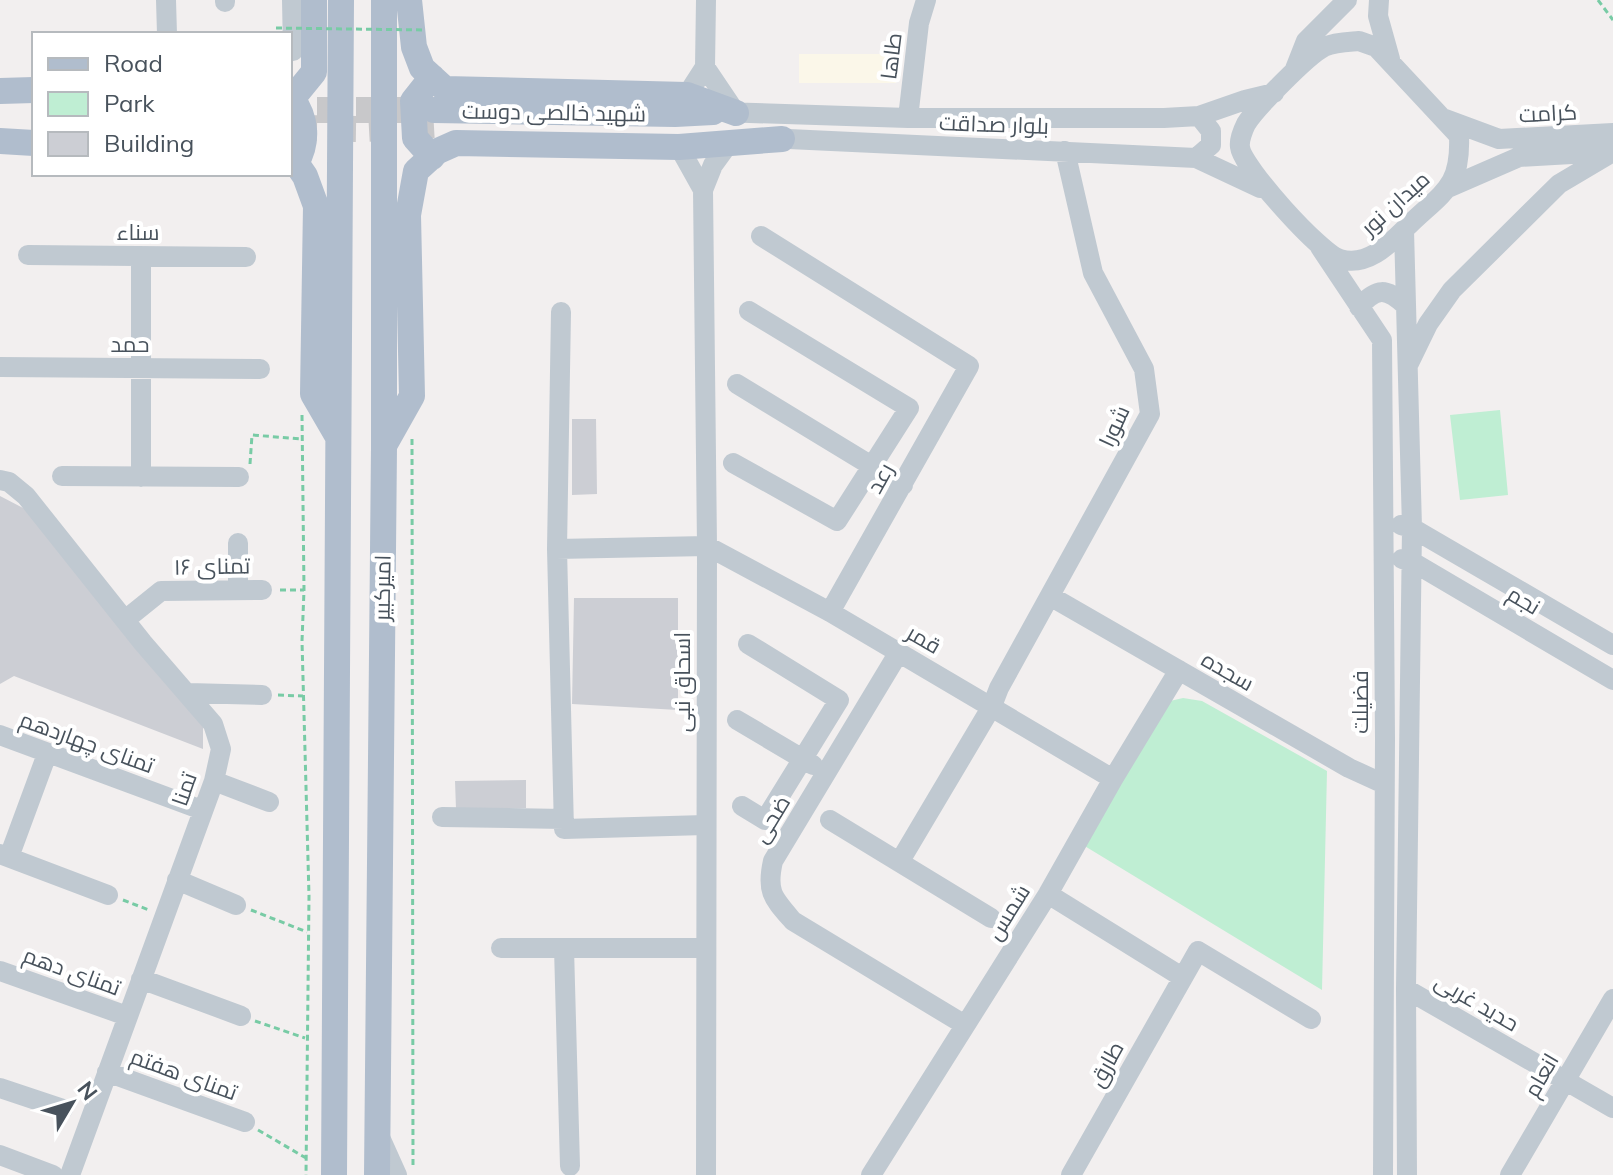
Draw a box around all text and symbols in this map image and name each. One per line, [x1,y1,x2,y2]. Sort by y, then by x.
street label: طاها [874,31,908,81]
legend [32,32,292,176]
text: Road [104,48,163,78]
text: Park [104,88,155,118]
street label: شهید خالصی دوست [462,96,646,128]
street label: کرامت [1518,97,1578,129]
street label: بلوار صداقت [939,108,1049,140]
text: Building [104,128,194,158]
street label: میدان نور [1353,165,1435,243]
street label: سناء [116,218,160,246]
street label: حمد [111,330,149,358]
street label: شورا [1092,401,1136,451]
street label: رعد [860,458,900,498]
street label: تمنای ۱۶ [174,551,251,581]
street label: امیرکبیر [367,555,397,623]
street label: نجم [1501,579,1546,622]
street label: قمر [900,617,946,660]
street label: اسحاق نبی [668,632,696,732]
street label: سجده [1197,645,1259,697]
street label: فضیلت [1346,670,1374,734]
street label: تمنای چهاردهم [15,705,158,781]
street label: تمنا [165,768,203,809]
street label: ضحی [746,790,796,848]
street label: شمس [980,879,1036,945]
street label: تمنای دهم [19,940,125,1003]
street label: حدید غربی [1430,967,1524,1037]
street label: طارق [1082,1036,1130,1092]
street label: تمنای هفتم [126,1042,241,1108]
street label: انعام [1517,1048,1566,1103]
north arrow [32,1063,112,1143]
text: N [72,1076,104,1106]

